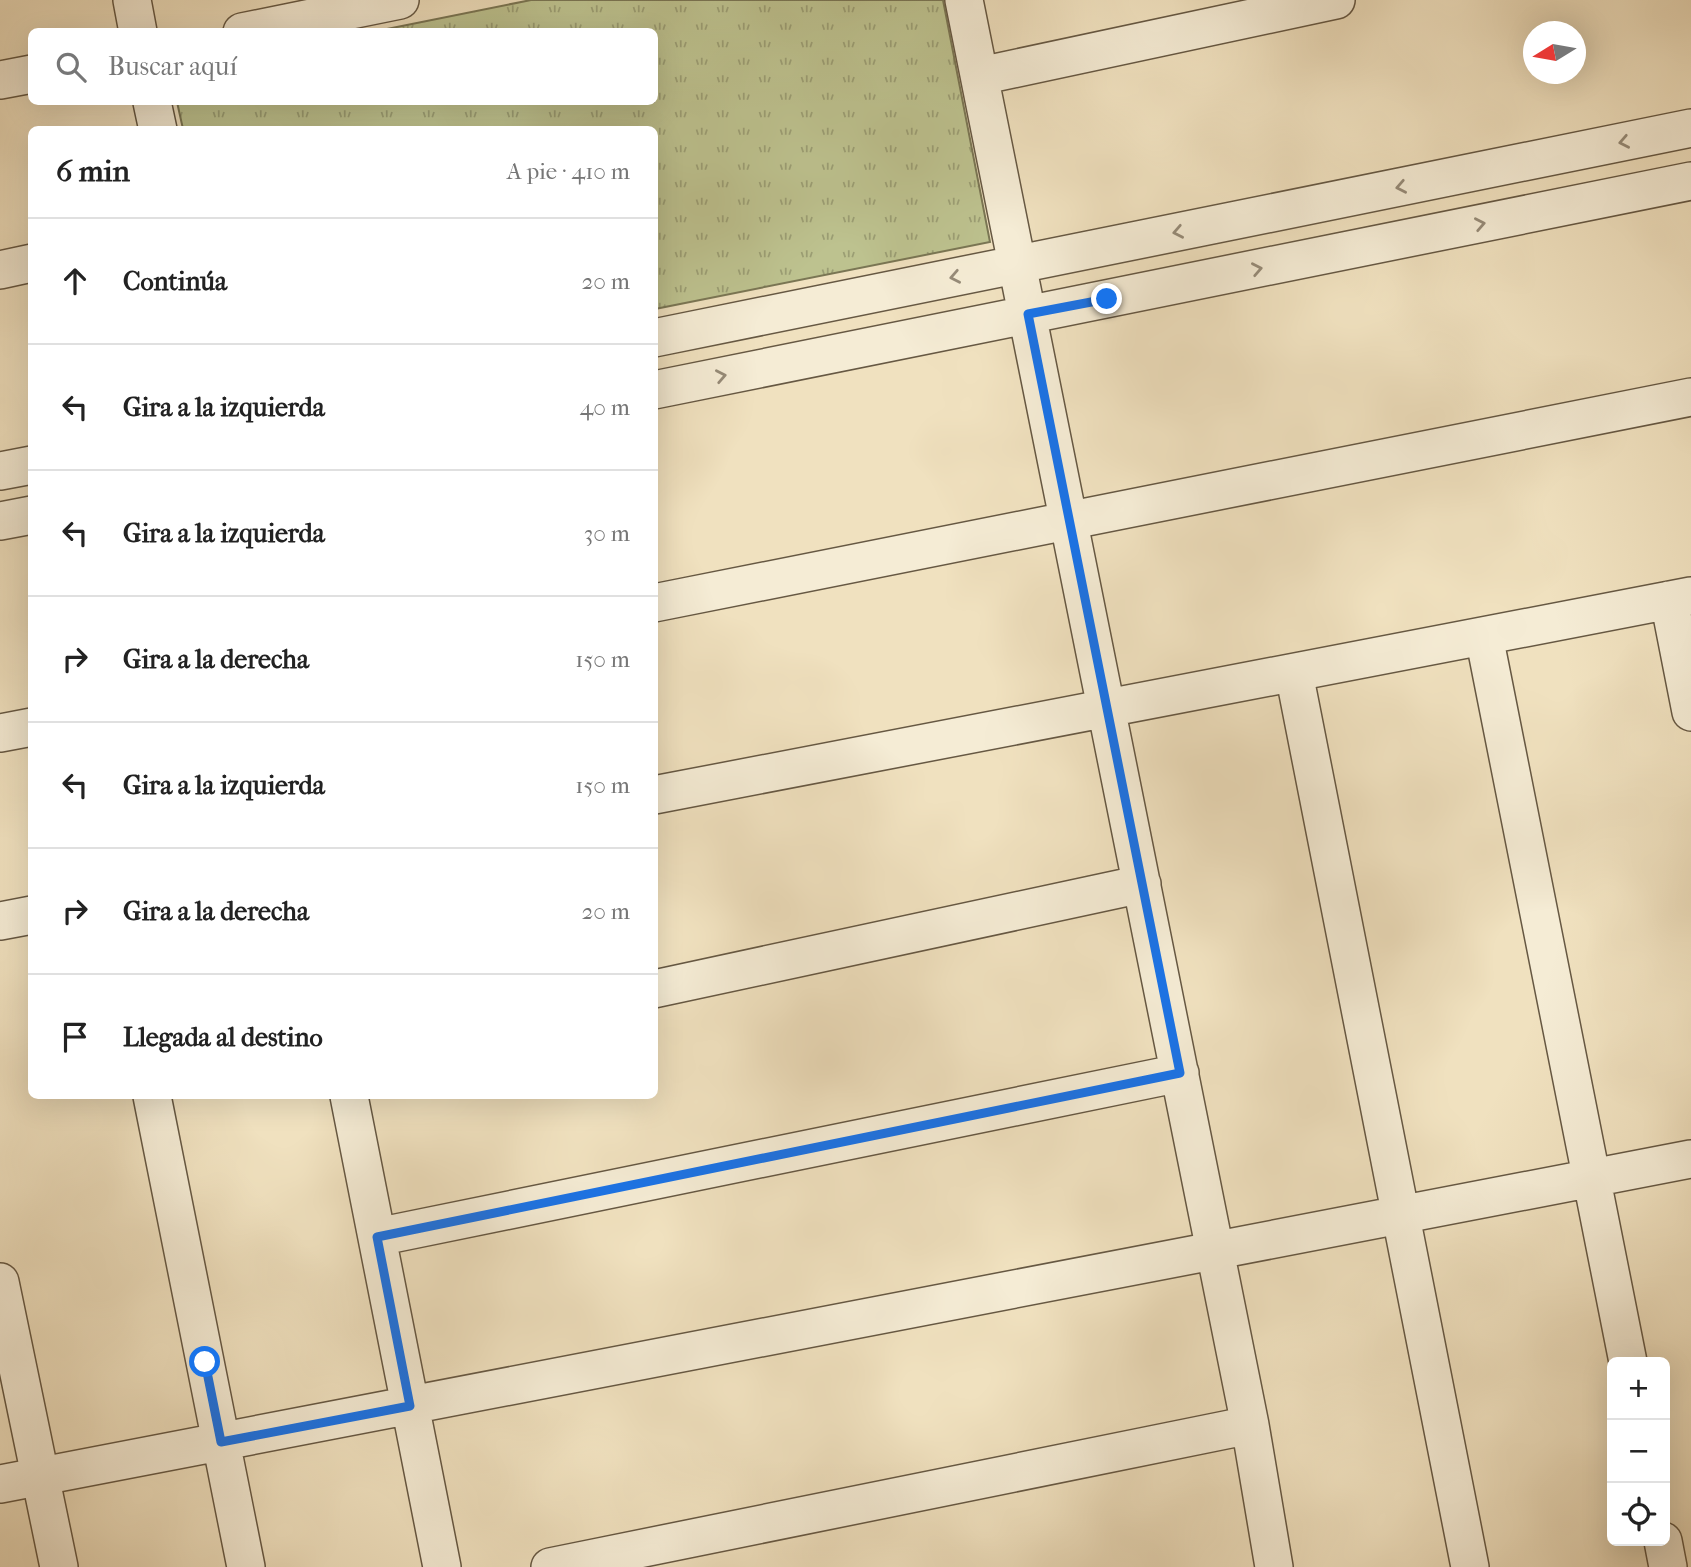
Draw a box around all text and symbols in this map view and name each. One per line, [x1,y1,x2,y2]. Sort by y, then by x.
north arrow [1523,21,1586,84]
search box [28,28,658,105]
icon: search [52,48,90,86]
text: Buscar aquí [108,51,237,82]
one-way arrow [1618,133,1630,148]
text: 6 min [56,154,130,189]
text: A pie · 410 m [507,158,630,185]
one-way arrow [1395,179,1407,194]
one-way arrow [1474,217,1486,232]
one-way arrow [1172,224,1184,239]
icon: ahead [56,262,94,300]
one-way arrow [1251,262,1263,277]
text: Continúa [123,266,227,297]
text: 20 m [581,268,630,295]
one-way arrow [949,269,961,284]
route end [1091,283,1122,314]
one-way arrow [715,370,727,385]
icon: left [56,388,94,426]
text: Gira a la izquierda [123,392,325,423]
text: 40 m [580,394,630,421]
icon: left [56,514,94,552]
text: Gira a la izquierda [123,518,325,549]
text: 30 m [584,520,630,547]
icon: right [56,640,94,678]
text: Gira a la derecha [123,644,309,675]
text: 150 m [575,646,630,673]
icon: left [56,766,94,804]
text: Gira a la izquierda [123,770,325,801]
text: 150 m [575,772,630,799]
icon: right [56,892,94,930]
text: Gira a la derecha [123,896,309,927]
text: 20 m [581,898,630,925]
icon: arrive [56,1018,94,1056]
text: Llegada al destino [123,1022,323,1053]
route start [189,1346,220,1377]
map controls [1607,1357,1670,1546]
button: + [1607,1357,1670,1420]
button: − [1607,1420,1670,1483]
button: locate [1607,1483,1670,1546]

